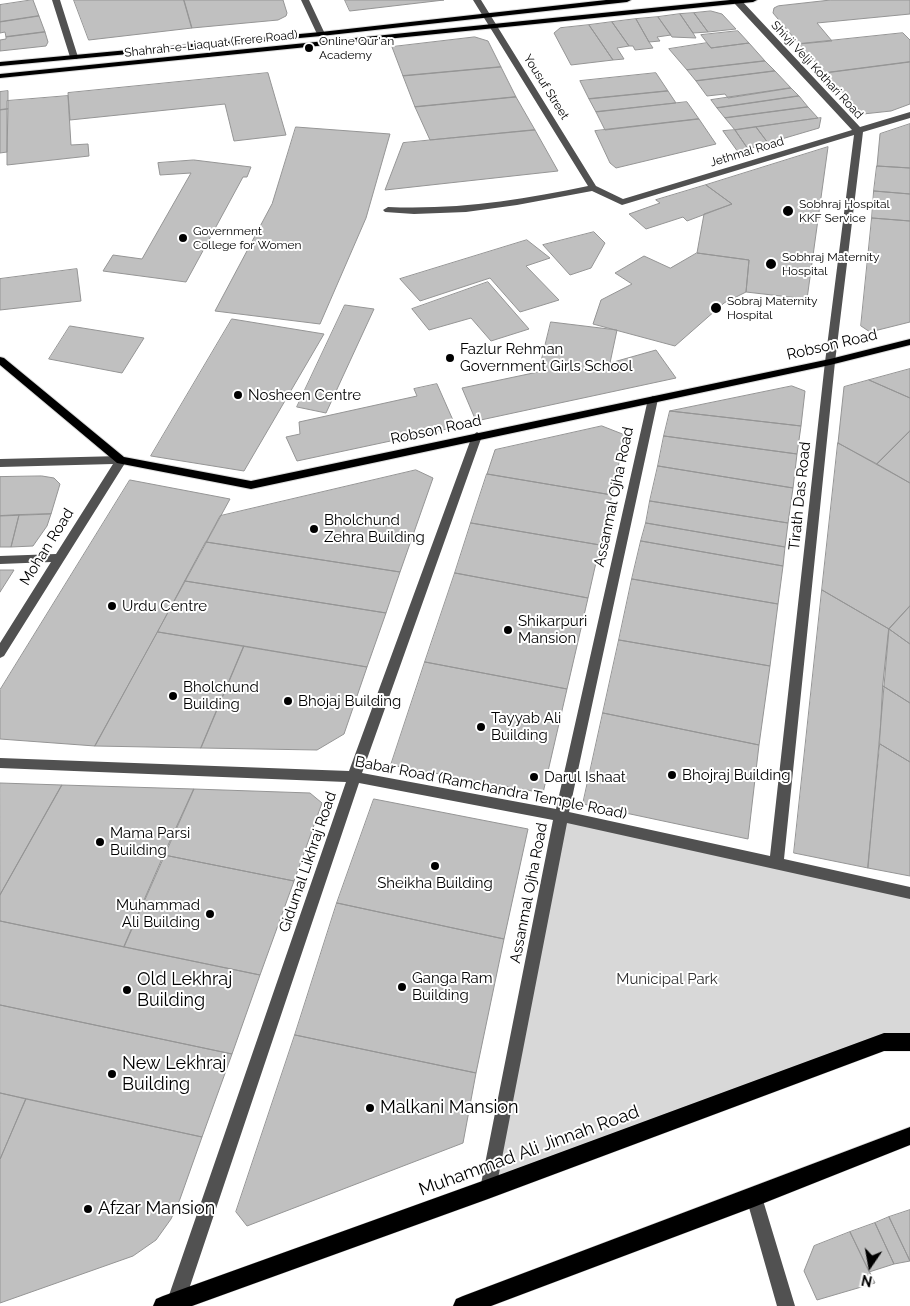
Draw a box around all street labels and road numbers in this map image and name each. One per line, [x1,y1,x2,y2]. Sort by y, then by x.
street label: Shivji Velji Kothari Road [768,18,866,122]
street label: Shahrah-e-Liaquat (Frere Road) [124,28,298,60]
street label: Yousuf Street [520,52,572,122]
street label: Jethmal Road [708,134,786,170]
street label: Robson Road [785,326,879,364]
street label: Robson Road [389,412,483,448]
street label: Assanmal Ojha Road [590,425,638,569]
street label: Tirath Das Road [785,441,815,551]
street label: Mohan Road [16,505,78,589]
street label: Babar Road (Ramchandra Temple Road) [353,753,629,823]
street label: Gidumal Likhraj Road [275,789,341,935]
street label: Assanmal Ojha Road [507,821,551,965]
street label: Muhammad Ali Jinnah Road [416,1101,642,1201]

